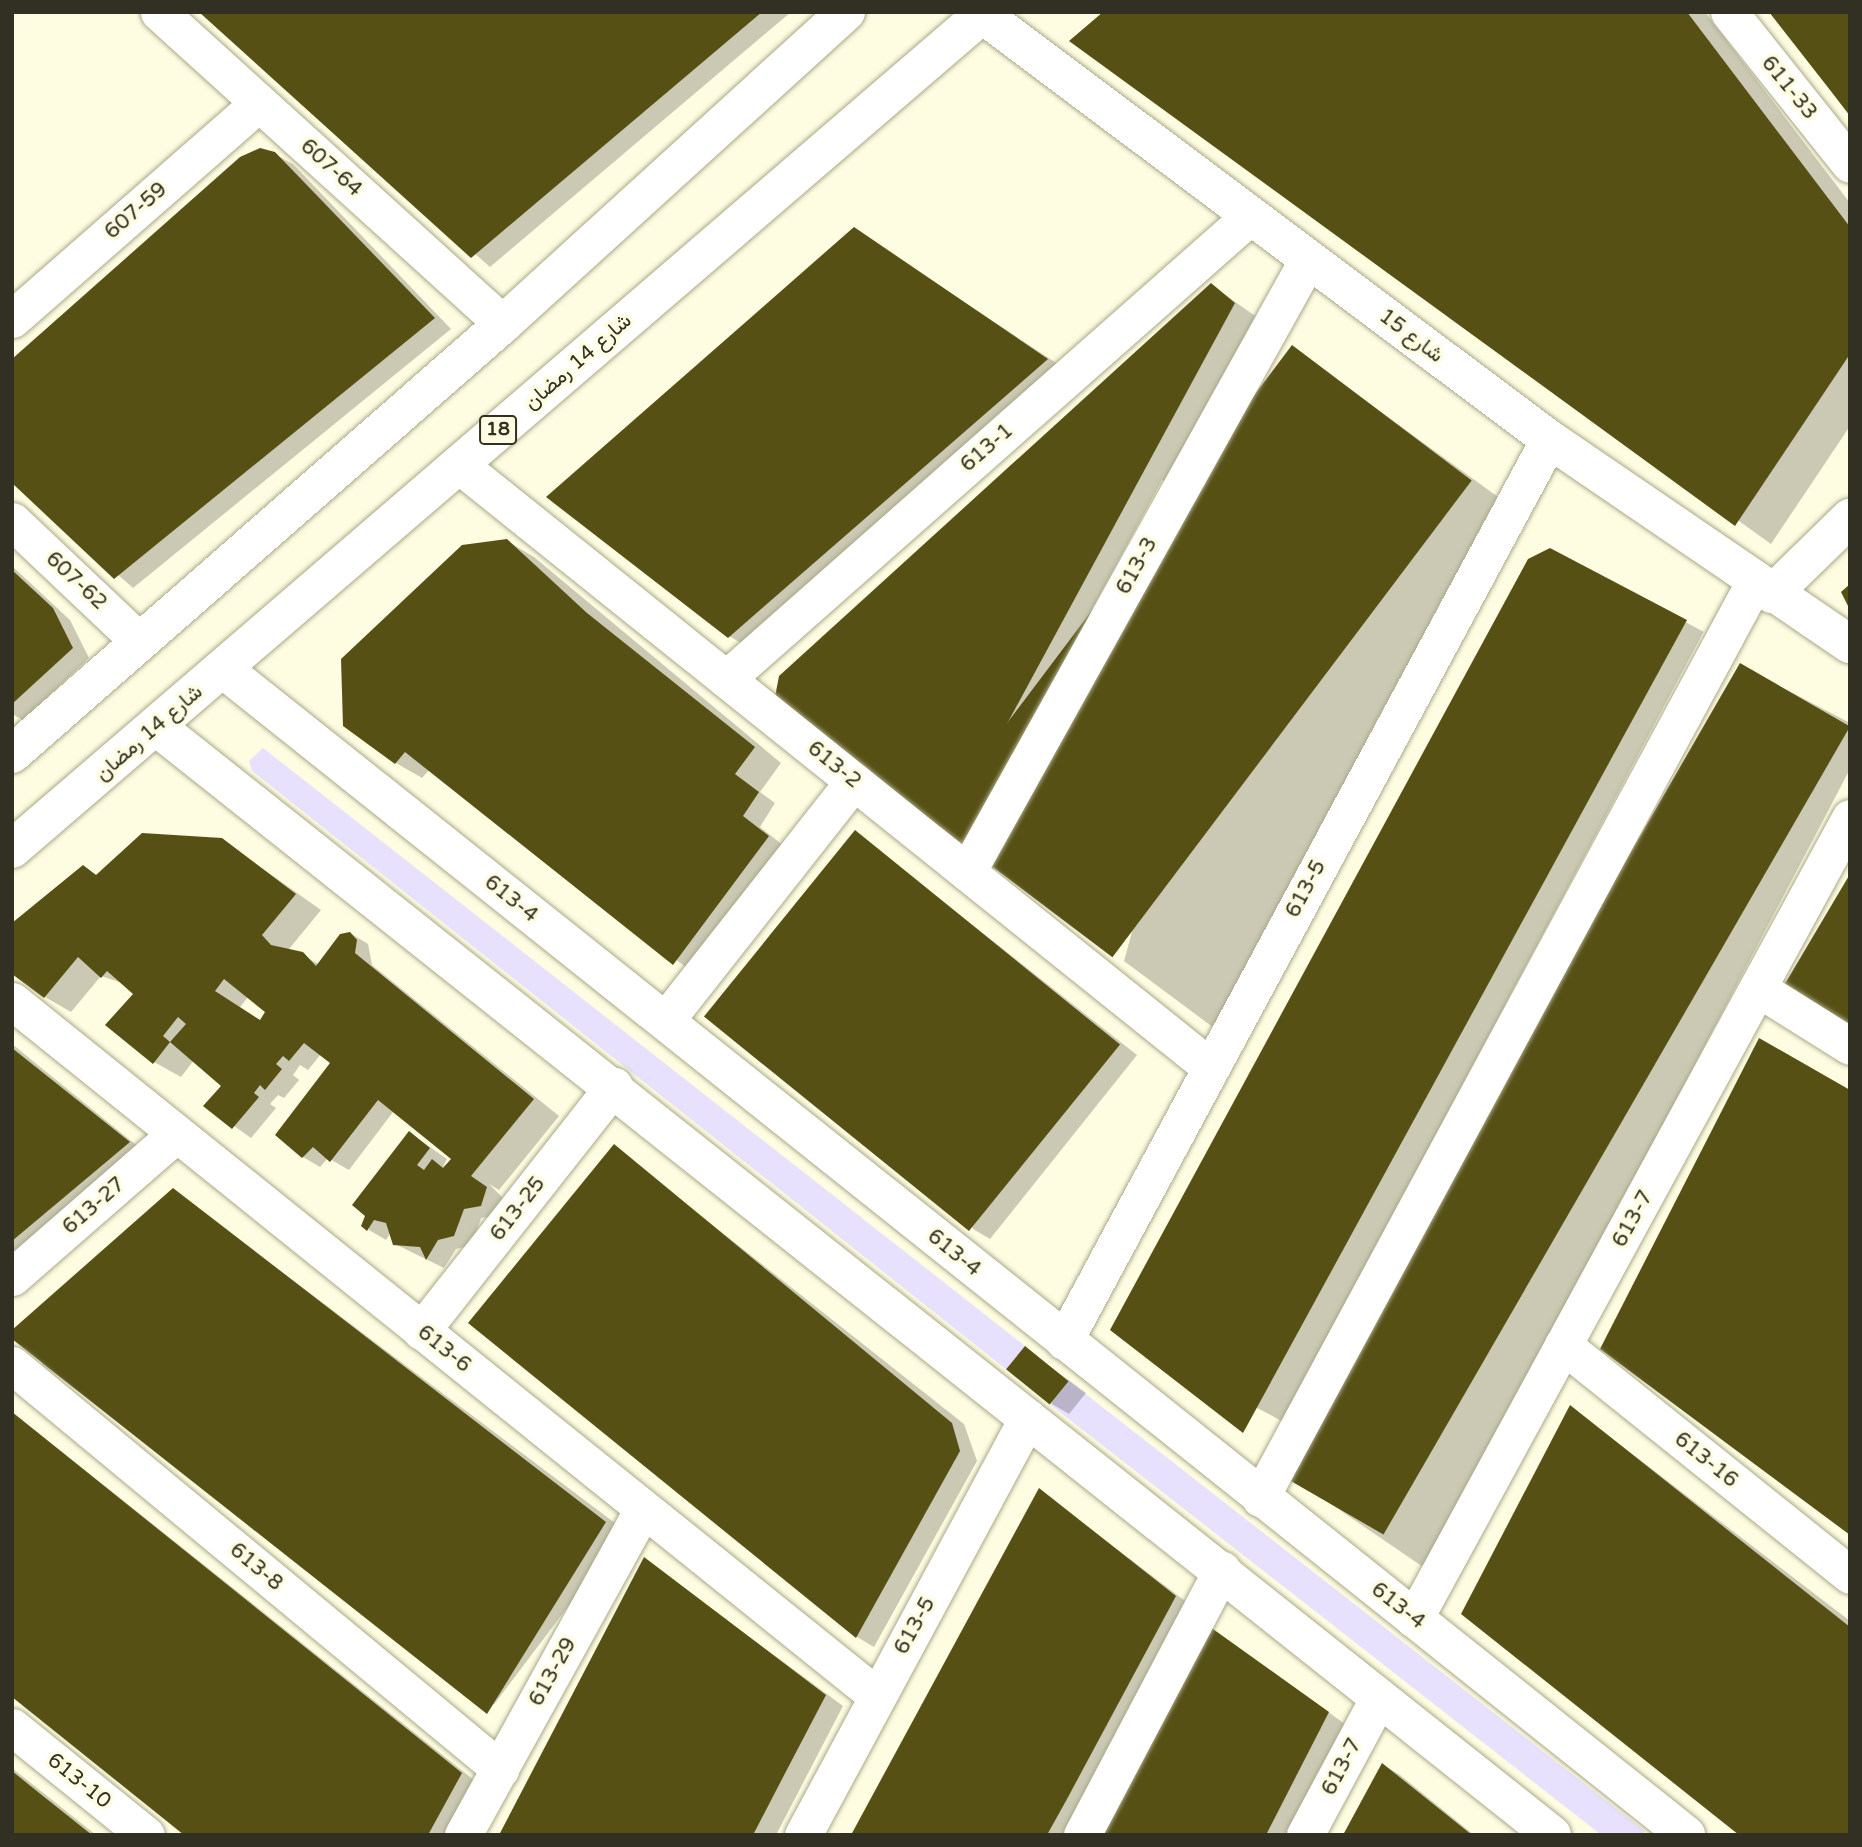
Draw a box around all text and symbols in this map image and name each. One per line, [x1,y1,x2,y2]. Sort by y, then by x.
street label: 611-33 [1756,51,1822,125]
street label: 607-64 [295,134,367,202]
street label: 607-59 [100,177,172,245]
street label: شارع 15 [1374,304,1448,368]
street label: شارع 14 رمضان [519,309,637,415]
road number: 18 [479,414,517,446]
street label: 613-1 [956,418,1018,478]
street label: 613-3 [1111,533,1163,599]
street label: 607-62 [40,547,112,615]
street label: شارع 14 رمضان [90,680,208,786]
street label: 613-2 [802,736,866,794]
street label: 613-5 [1280,856,1332,922]
street label: 613-4 [479,870,543,928]
street label: 613-27 [58,1172,130,1240]
street label: 613-25 [485,1172,551,1246]
street label: 613-7 [1607,1186,1659,1252]
street label: 613-4 [922,1224,986,1282]
street label: 613-6 [412,1320,476,1378]
street label: 613-16 [1669,1427,1743,1493]
street label: 613-8 [224,1538,288,1596]
street label: 613-4 [1366,1577,1430,1635]
street label: 613-5 [889,1593,941,1659]
street label: 613-29 [524,1633,582,1711]
street label: 613-7 [1317,1734,1367,1800]
street label: 613-10 [42,1748,116,1814]

